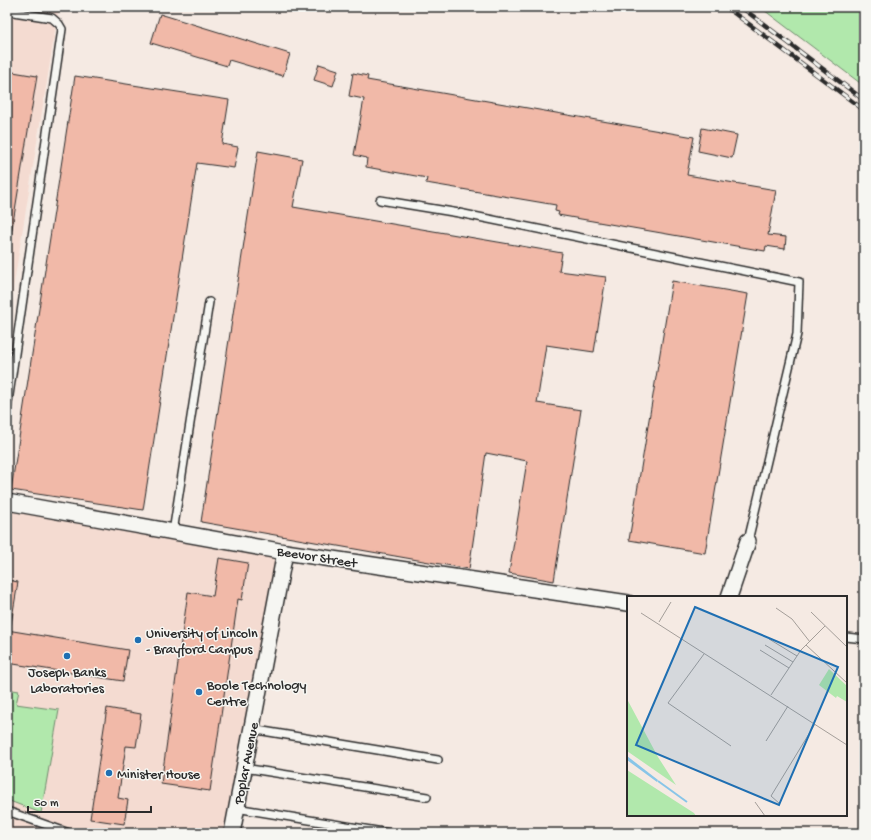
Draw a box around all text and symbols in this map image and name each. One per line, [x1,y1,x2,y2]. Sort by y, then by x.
street label: Beevor Street [274,544,359,573]
inset map [627,596,847,816]
place label: University of Lincoln - Brayford Campus [146,626,258,659]
marker: University of Lincoln - Brayford Campus [133,635,143,645]
marker: Joseph Banks Laboratories [62,651,72,661]
place label: Joseph Banks Laboratories [28,665,107,698]
place label: Boole Technology Centre [206,678,306,711]
marker: Boole Technology Centre [194,687,204,697]
street label: Poplar Avenue [231,720,264,807]
place label: Minister House [117,767,201,784]
marker: Minister House [104,768,114,778]
scale bar [28,788,151,814]
text: 50 m [34,797,59,811]

